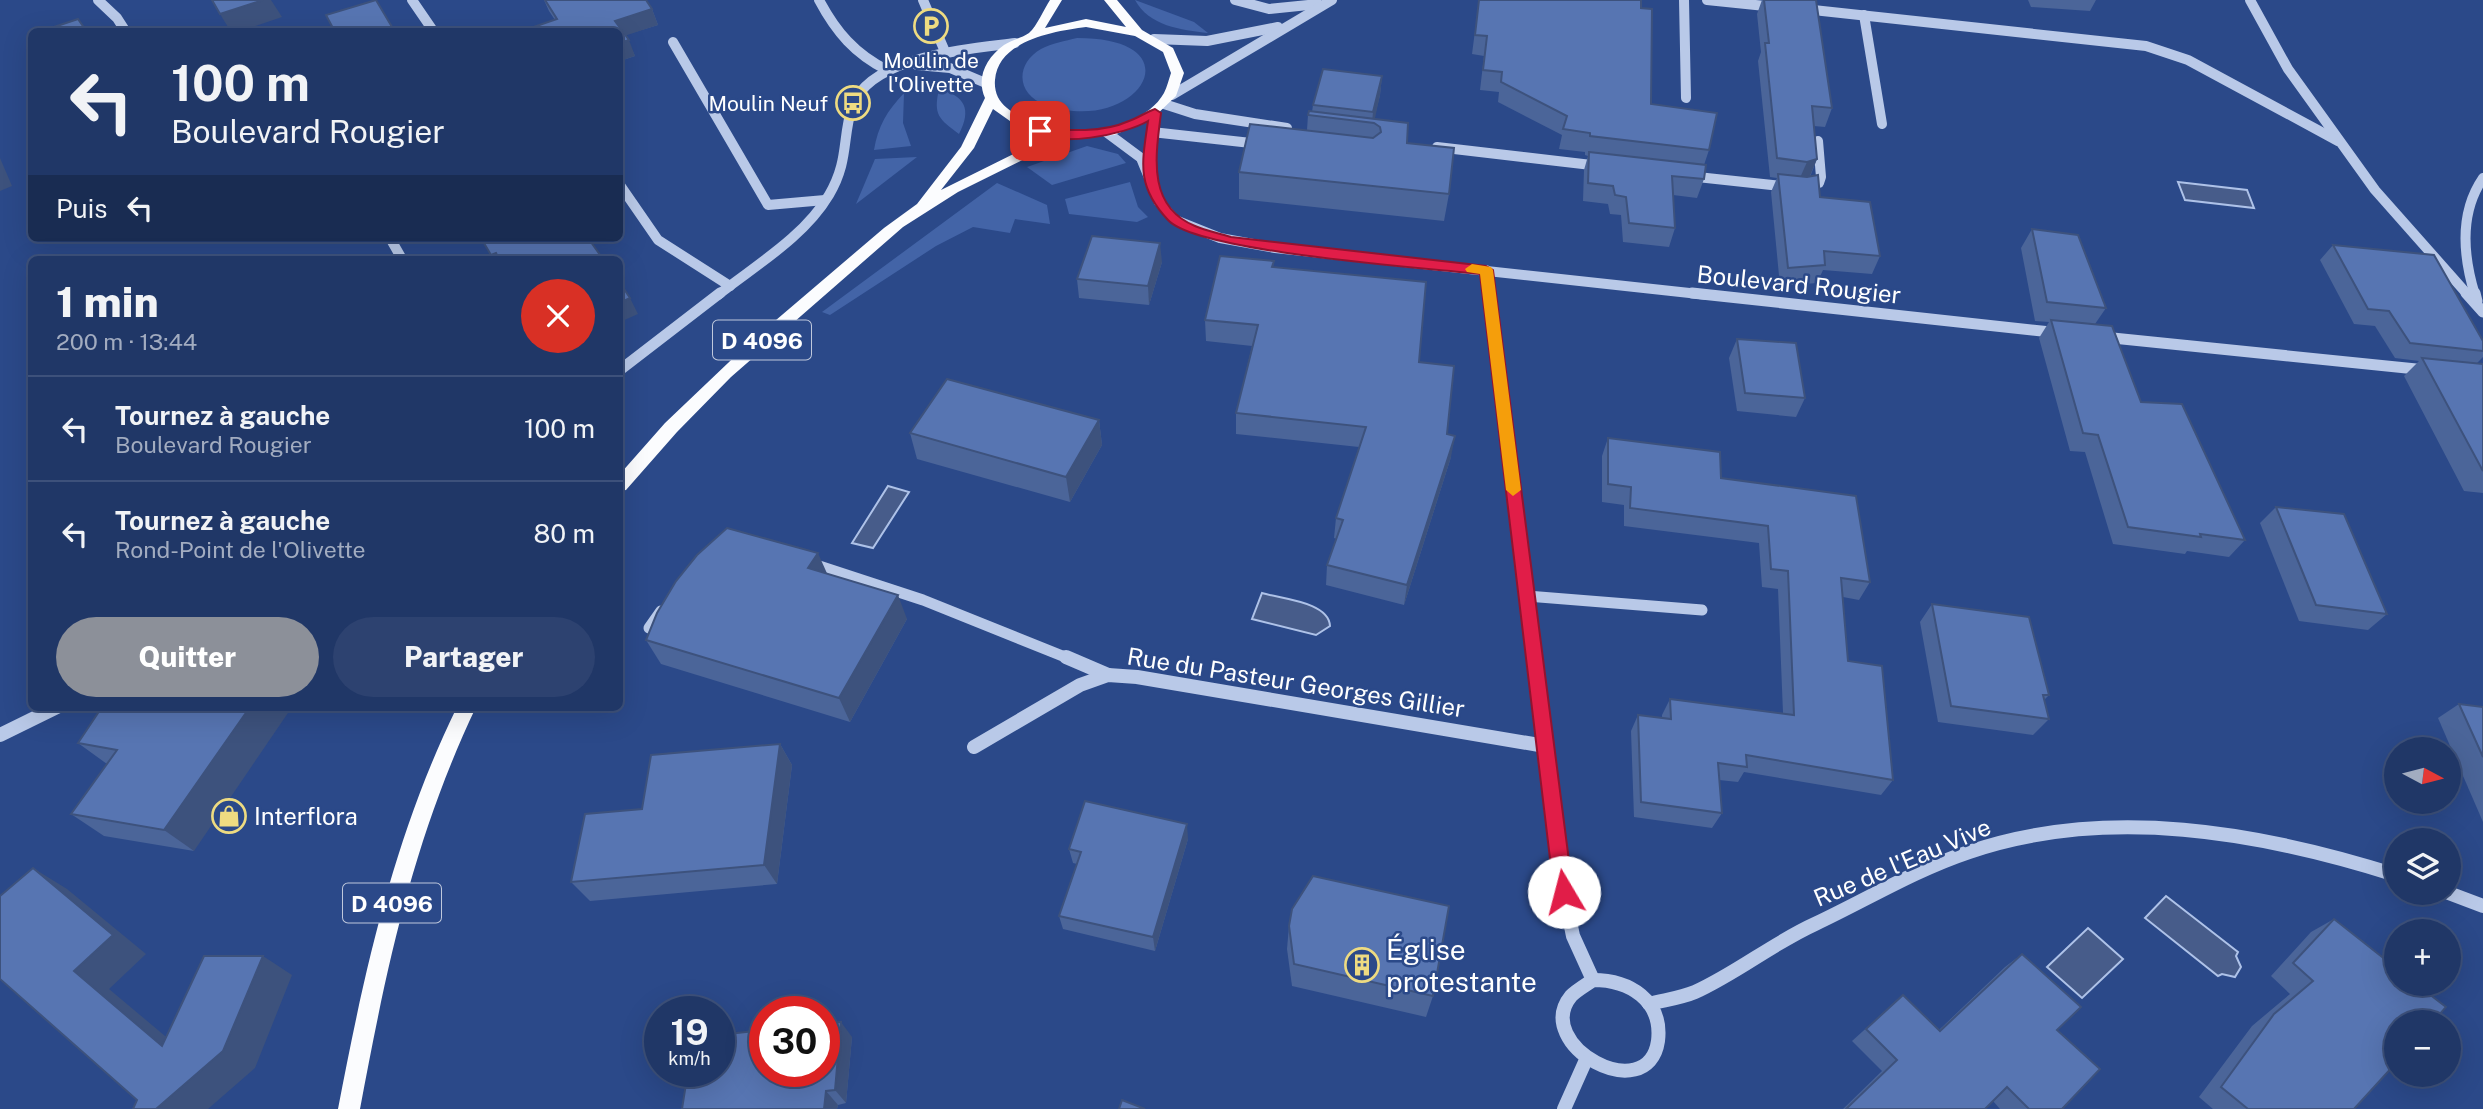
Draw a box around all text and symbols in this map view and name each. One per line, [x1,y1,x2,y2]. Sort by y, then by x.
parking icon: Moulin de l'Olivette [912,7,950,45]
place label: Moulin de l'Olivette [883,48,979,97]
text: 100 m [171,54,310,112]
icon: left [56,56,147,147]
bus stop icon: Moulin Neuf [834,84,872,122]
place label: Moulin Neuf [709,91,828,116]
pin [1010,101,1070,161]
icon: arrive [1021,112,1059,150]
text: Boulevard Rougier [171,113,445,150]
icon: left [121,189,159,227]
text: Puis [56,193,107,224]
street label: Boulevard Rougier [1695,259,1903,309]
text: 1 min [56,277,159,326]
button: close [521,279,595,353]
road number: D 4096 [713,320,811,360]
text: 200 m · 13:44 [56,328,197,355]
text: Tournez à gauche [115,400,330,431]
icon: left [56,410,94,448]
text: 100 m [524,413,595,444]
text: Boulevard Rougier [115,431,312,458]
text: Tournez à gauche [115,505,330,536]
icon: left [56,515,94,553]
text: 80 m [534,518,595,549]
text: Rond-Point de l'Olivette [115,536,366,563]
button: Quitter [56,617,319,697]
button: Partager [333,617,595,697]
street label: Rue du Pasteur Georges Gillier [1125,641,1467,723]
north arrow [2384,737,2460,814]
map controls [2384,737,2461,1087]
shop icon: Interflora [210,797,248,835]
place label: Interflora [254,802,358,830]
street label: Rue de l'Eau Vive [1809,812,1995,912]
button: layers [2384,828,2461,905]
position arrow [1527,855,1601,929]
road number: D 4096 [343,884,441,922]
button: + [2384,919,2461,996]
place label: Église protestante [1386,933,1537,998]
building icon: Église protestante [1343,946,1381,984]
speed limit sign: 30 [749,996,840,1087]
button: − [2384,1010,2461,1087]
text: 19 [670,1012,709,1053]
text: km/h [668,1048,711,1069]

